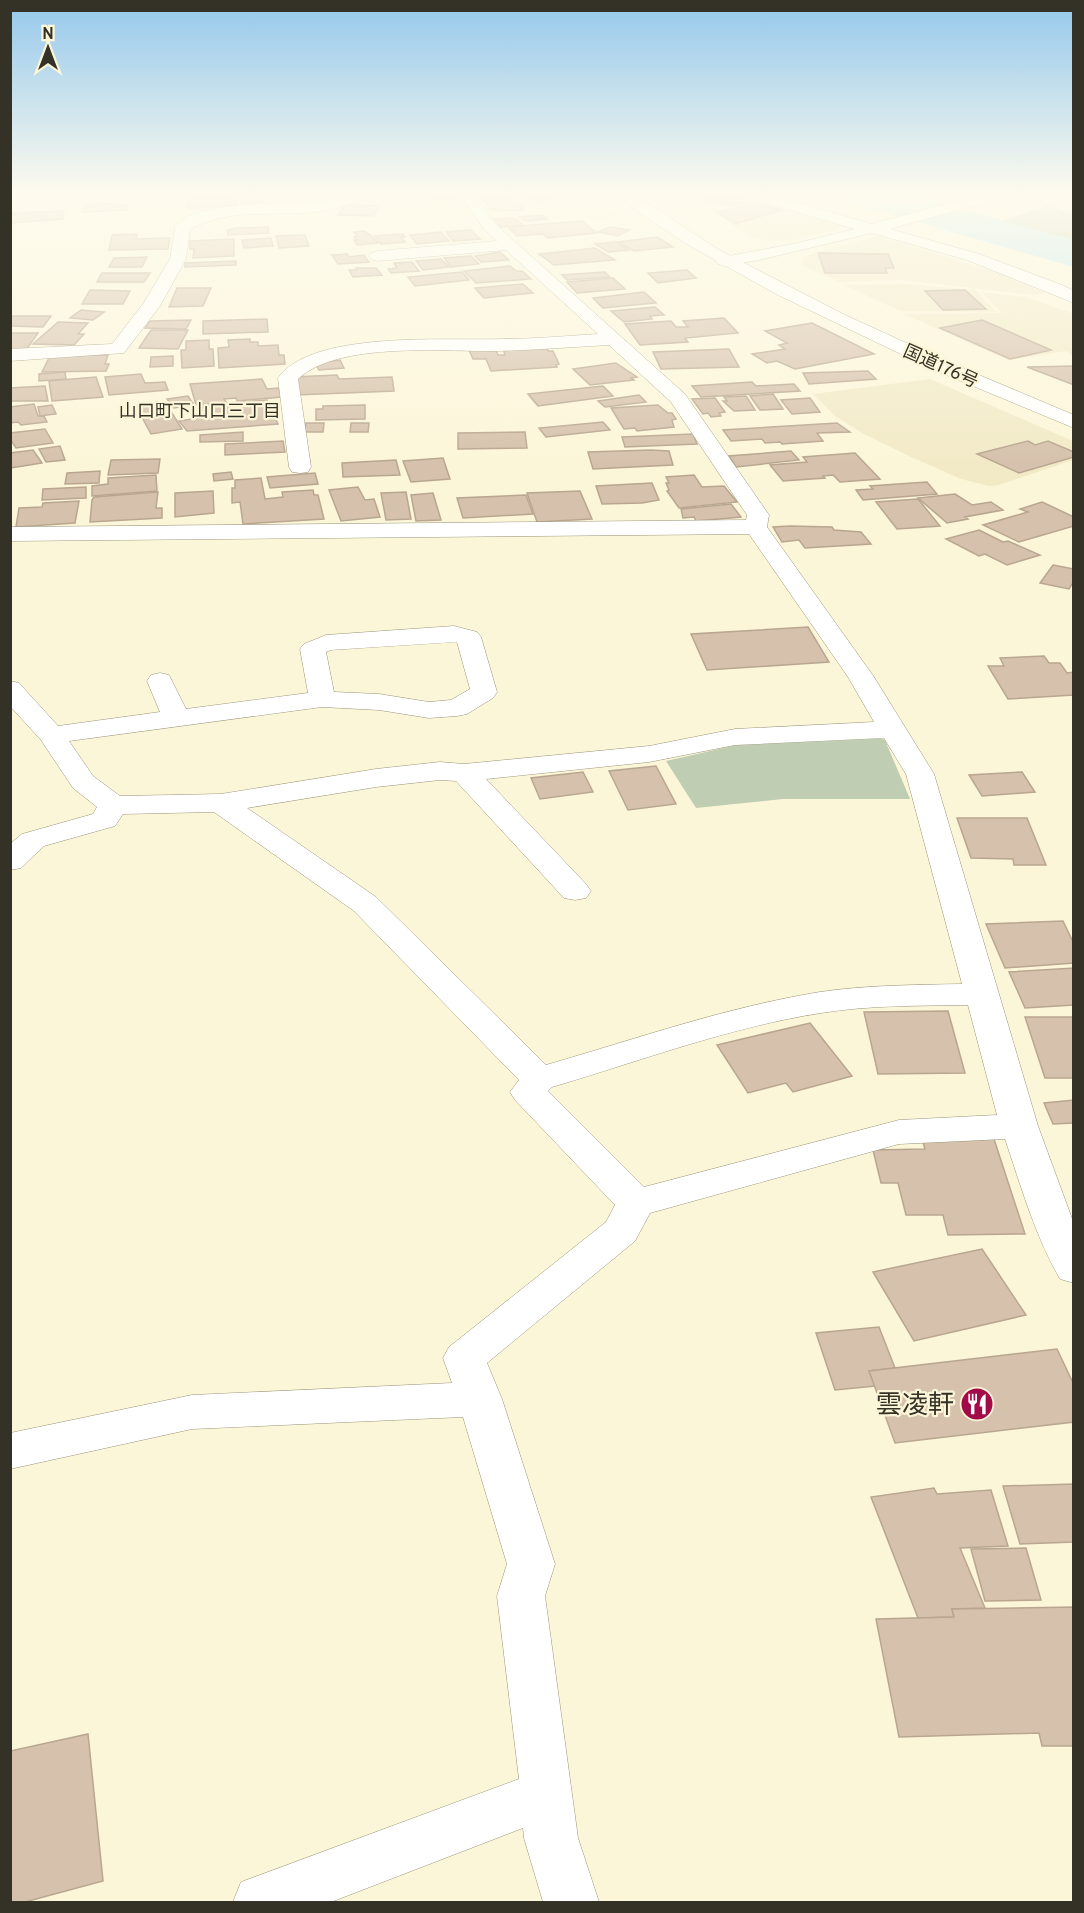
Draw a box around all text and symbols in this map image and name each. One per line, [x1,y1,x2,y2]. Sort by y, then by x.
north arrow [18,18,78,78]
text: N [42,25,54,45]
street label: 国道176号 [899,341,982,394]
district label: 山口町下山口三丁目 [119,401,281,424]
restaurant icon: 雲凌軒 [959,1386,995,1422]
place label: 雲凌軒 [876,1390,954,1423]

